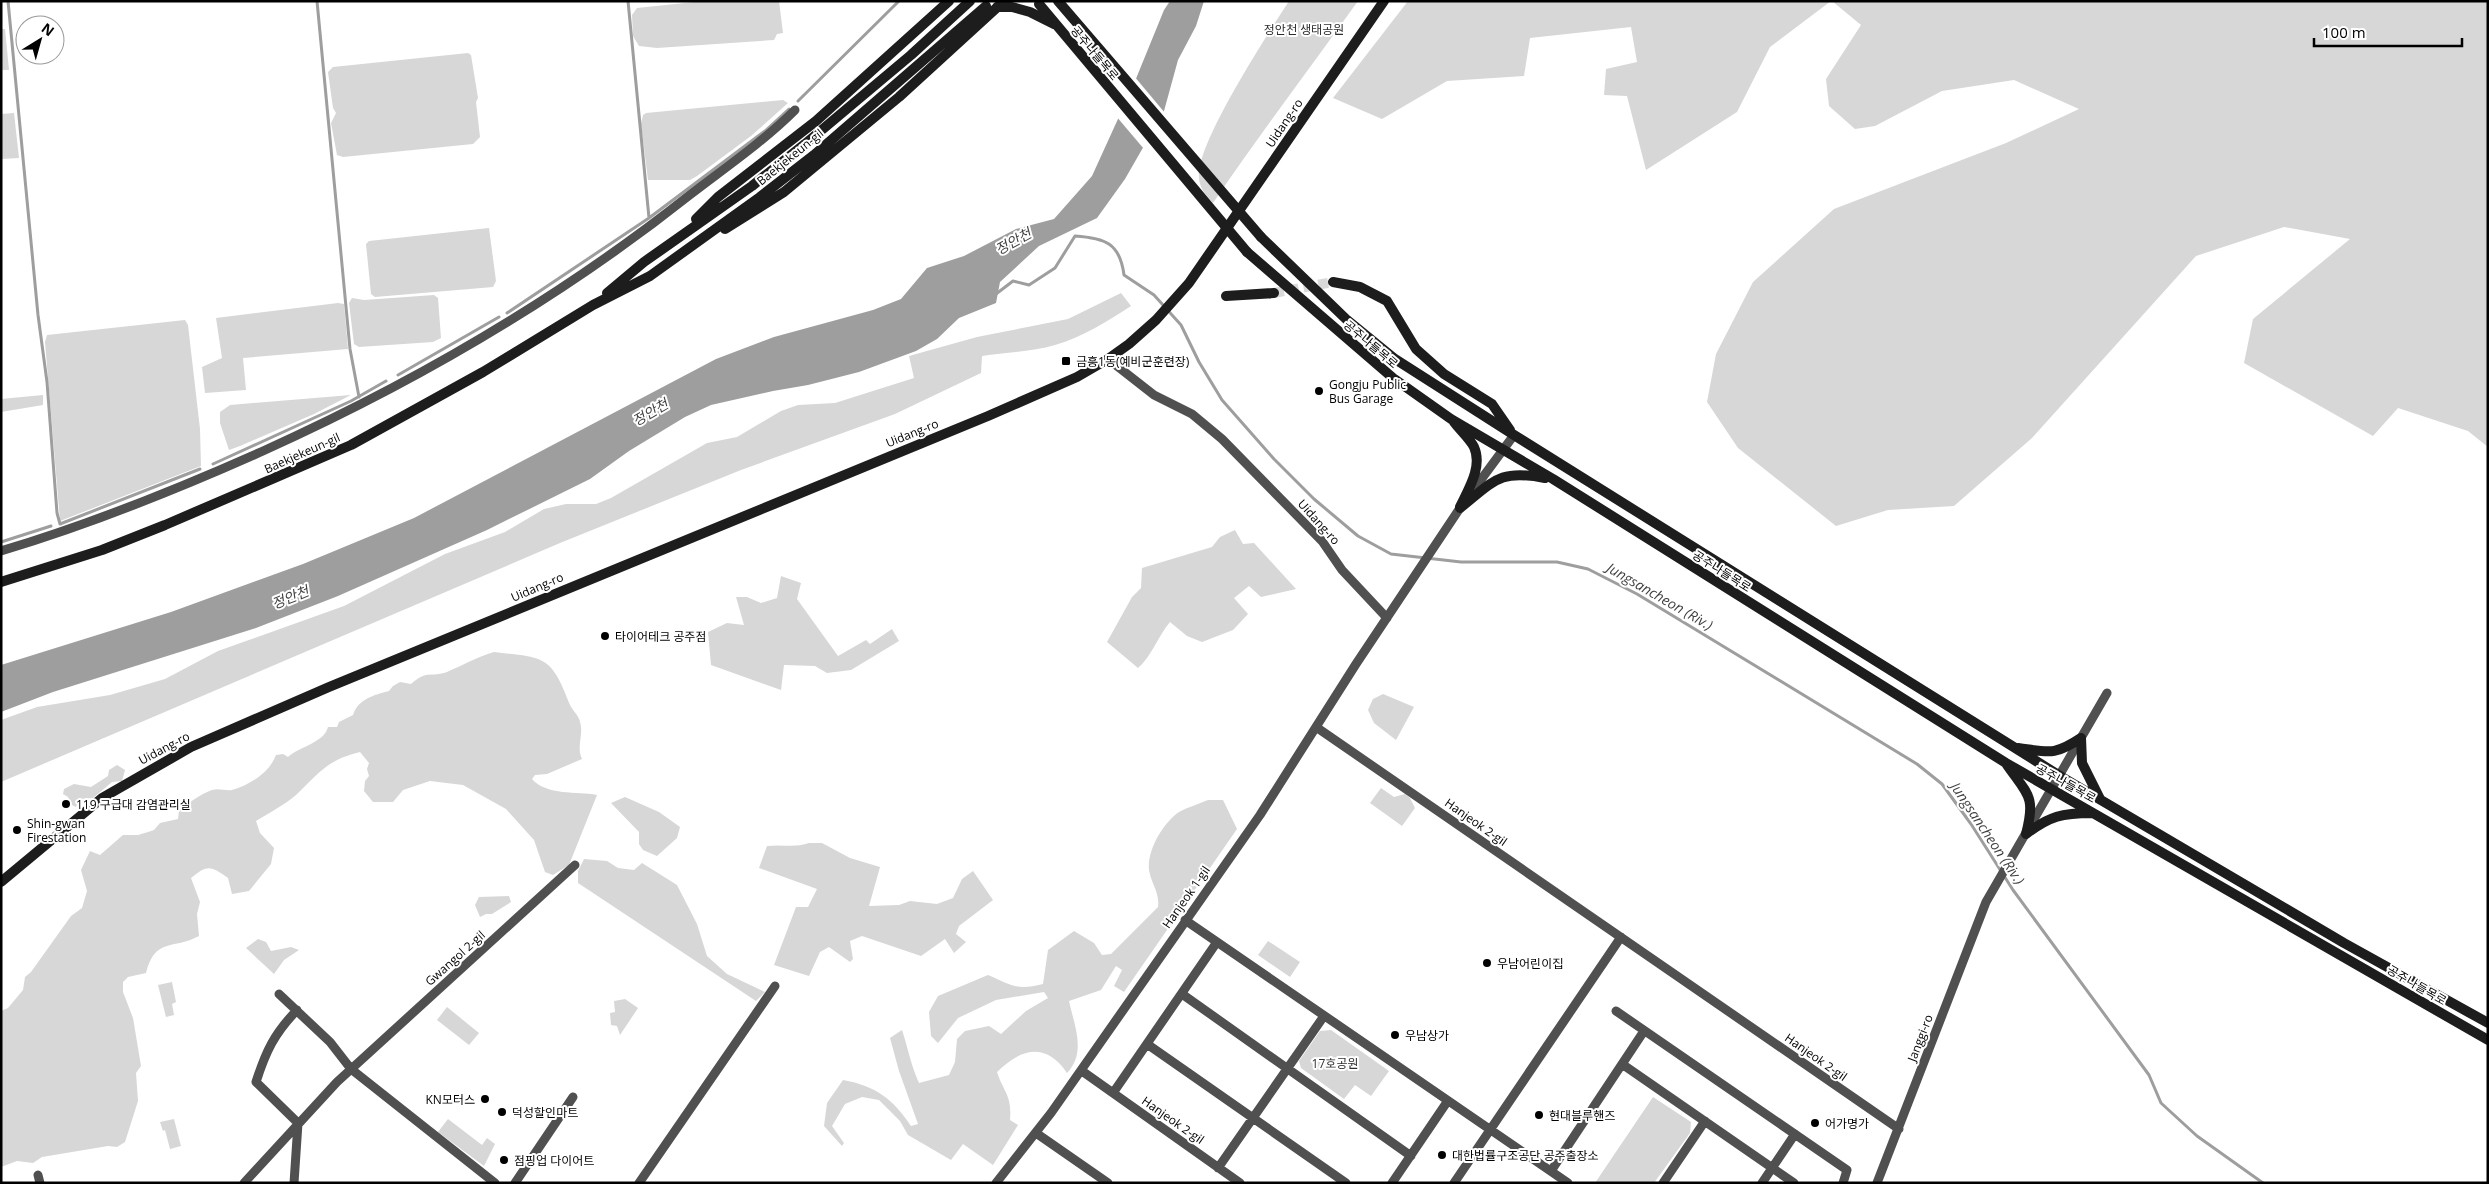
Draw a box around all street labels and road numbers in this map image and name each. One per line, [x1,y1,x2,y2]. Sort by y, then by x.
street label: 공주나들목로 [1067,22,1123,84]
street label: Uidang-ro [1261,95,1307,151]
street label: Baekjekeun-gil [753,125,827,189]
street label: 공주나들목로 [1340,316,1402,372]
street label: Uidang-ro [883,415,941,451]
street label: Baekjekeun-gil [261,429,343,477]
street label: Uidang-ro [1294,496,1344,548]
street label: 공주나들목로 [1689,546,1755,596]
street label: Uidang-ro [508,568,566,606]
street label: Uidang-ro [135,727,193,769]
street label: 공주나들목로 [2033,760,2099,806]
street label: Hanjeok 2-gil [1441,794,1511,850]
street label: Hanjeok 1-gil [1158,862,1214,932]
street label: Gwangol 2-gil [421,927,489,989]
street label: 공주나들목로 [2384,961,2450,1009]
street label: Janggi-ro [1903,1012,1937,1065]
street label: Hanjeok 2-gil [1781,1029,1851,1085]
street label: Hanjeok 2-gil [1138,1092,1208,1148]

